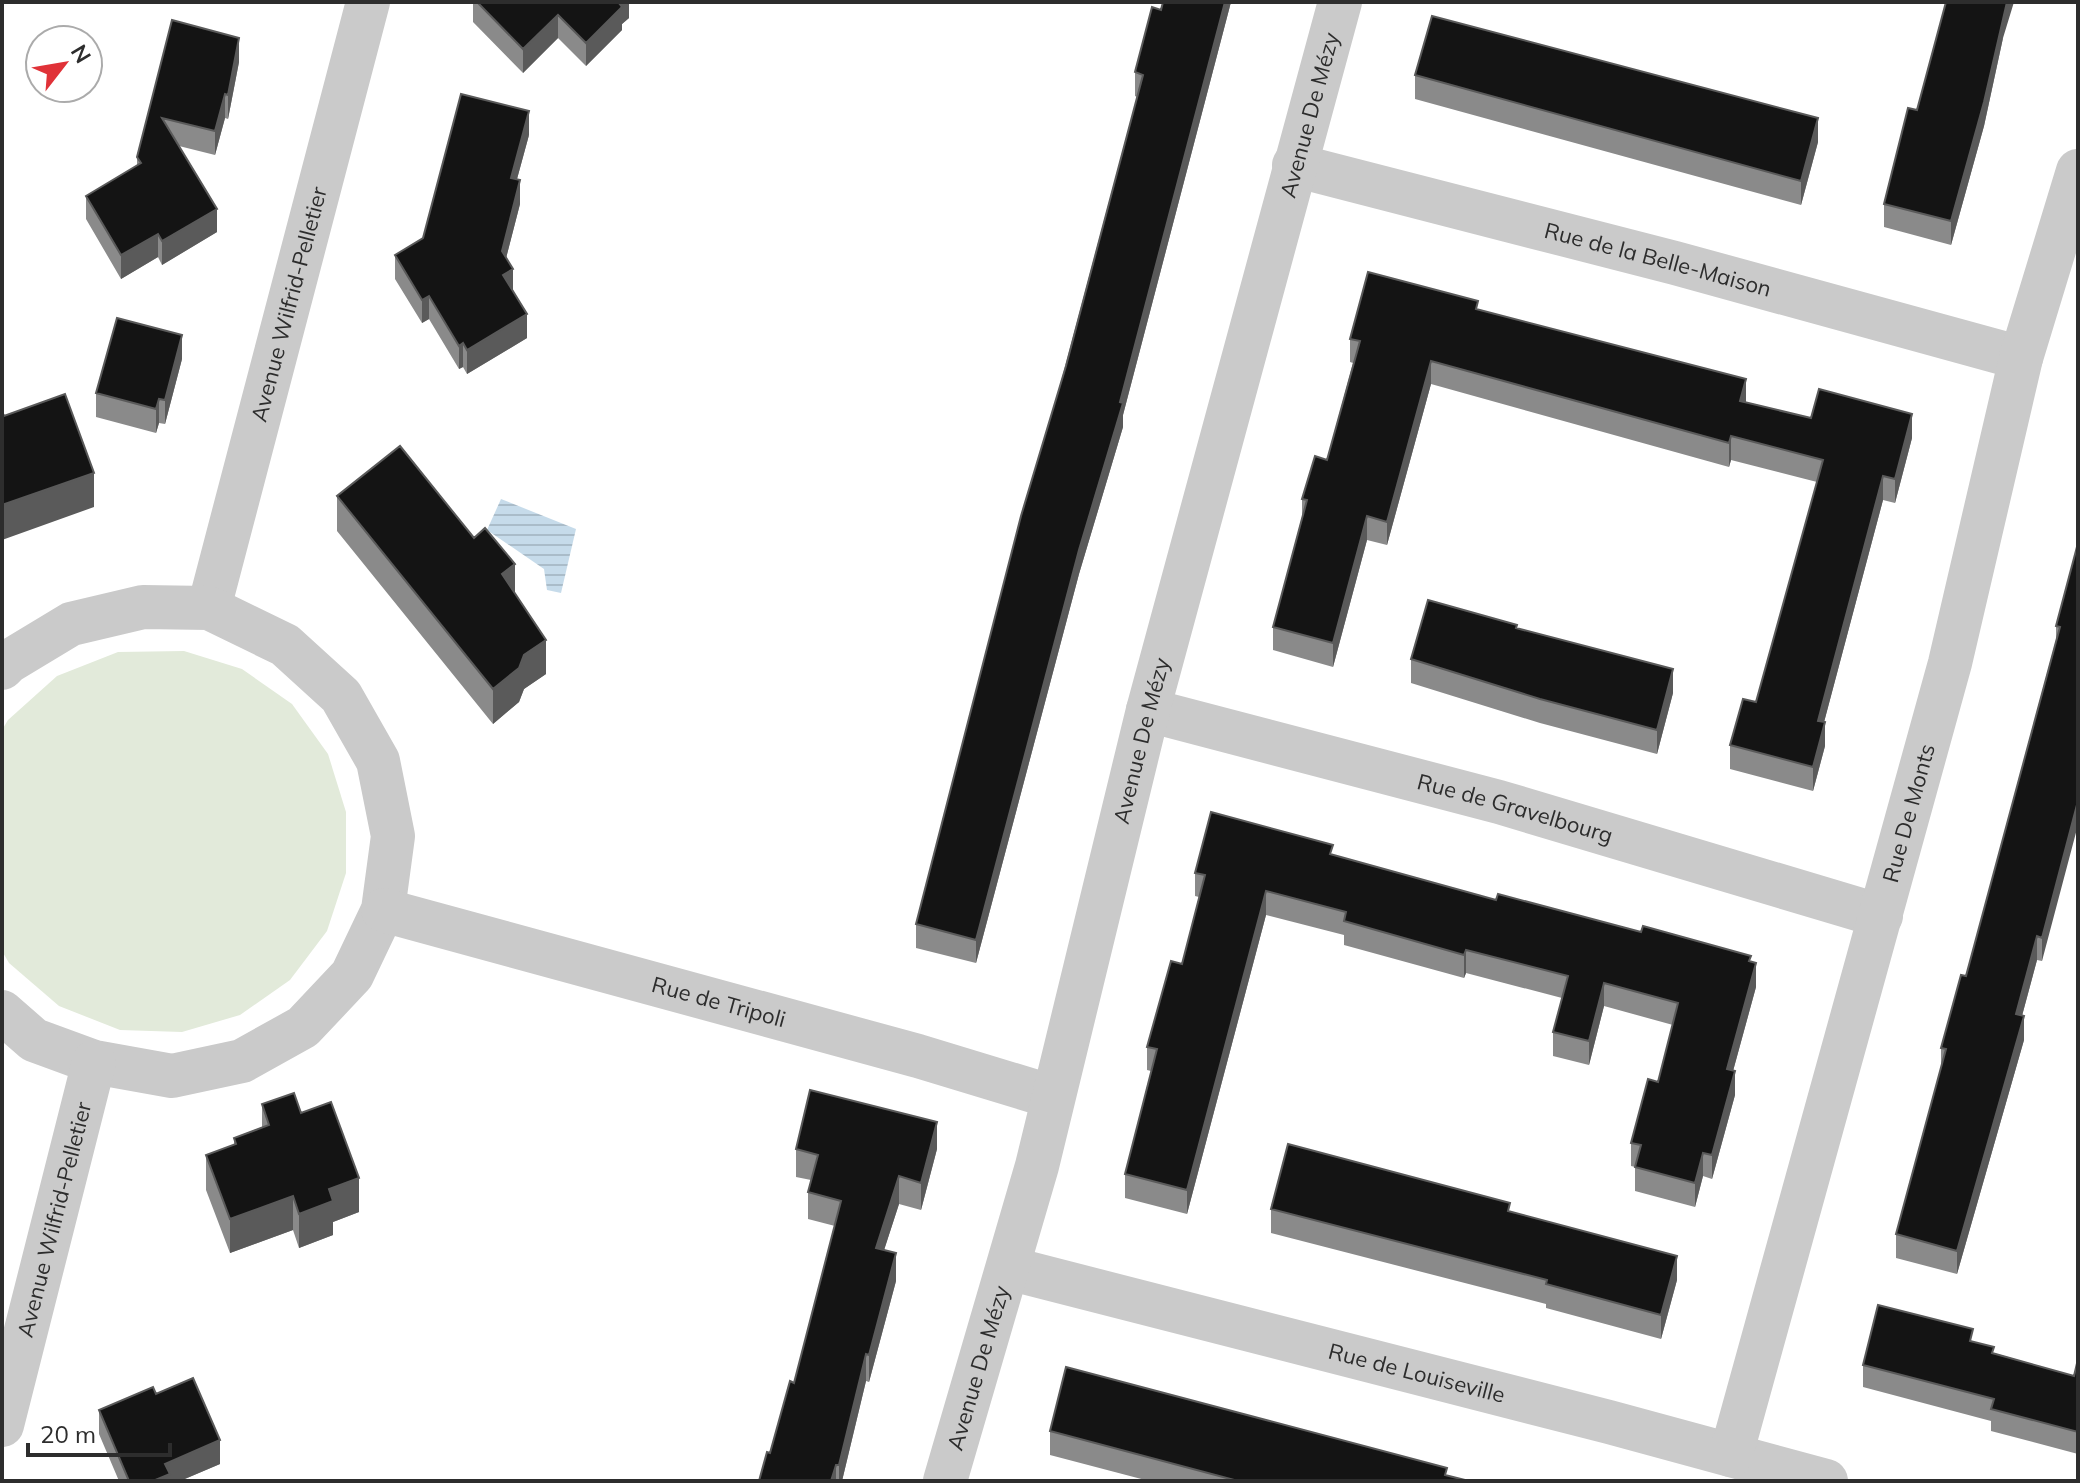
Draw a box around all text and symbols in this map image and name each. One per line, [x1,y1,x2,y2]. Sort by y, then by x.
north arrow [24,24,104,104]
street label: Avenue De Mézy [1274,29,1345,201]
text: N [65,39,97,68]
street label: Avenue Wilfrid-Pelletier [244,184,333,425]
street label: Rue de la Belle-Maison [1542,216,1775,303]
street label: Avenue De Mézy [1107,654,1176,827]
street label: Rue De Monts [1876,741,1941,886]
street label: Rue de Gravelbourg [1414,767,1616,849]
street label: Rue de Tripoli [649,970,789,1033]
street label: Avenue Wilfrid-Pelletier [11,1099,97,1340]
street label: Avenue De Mézy [941,1282,1015,1453]
street label: Rue de Louiseville [1326,1337,1508,1409]
scale bar [28,1407,170,1457]
text: 20 m [40,1419,96,1449]

